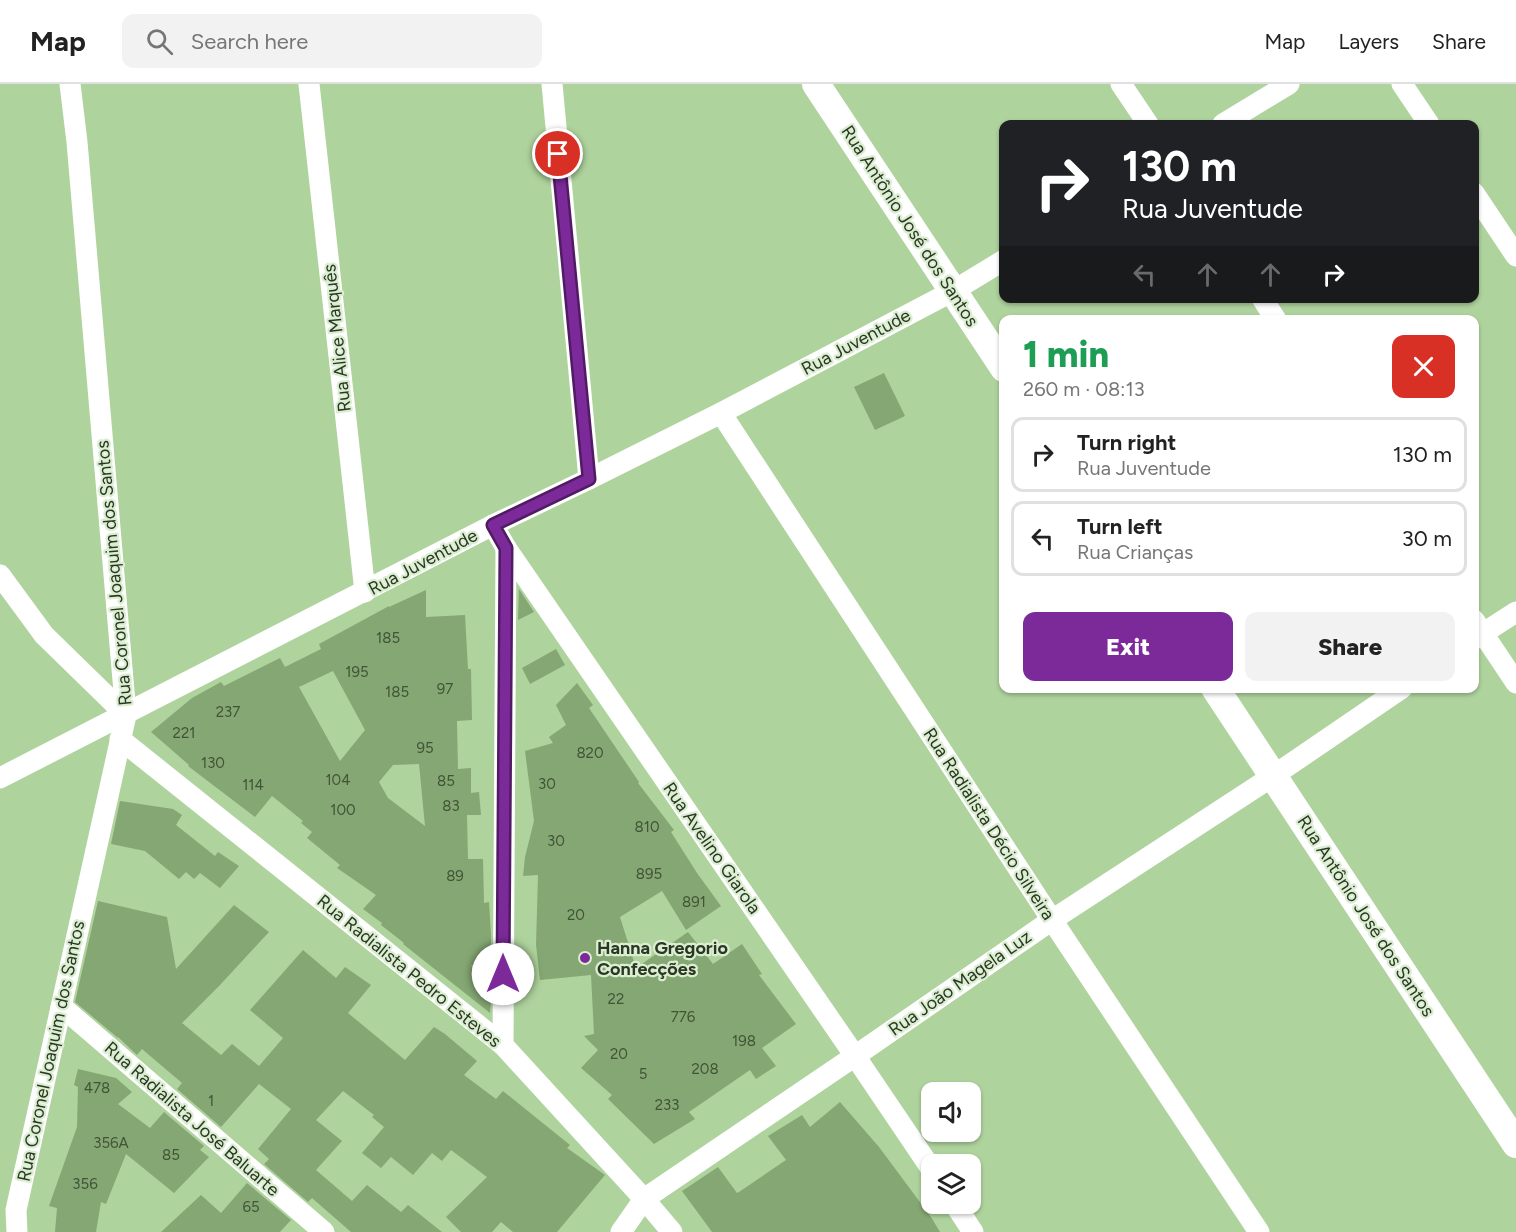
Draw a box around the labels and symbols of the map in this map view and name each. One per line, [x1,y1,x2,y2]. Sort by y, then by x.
street label: Rua Antônio José dos Santos [837,121,983,331]
pin [532,128,583,179]
street label: Rua Alice Marquês [318,263,356,413]
street label: Rua Juventude [798,304,915,380]
street label: Rua Coronel Joaquim dos Santos [91,439,137,707]
street label: Rua Juventude [365,524,482,600]
house number: 185 [376,629,400,647]
house number: 195 [345,663,369,681]
house number: 97 [437,680,453,698]
house number: 185 [385,683,409,701]
house number: 237 [216,703,240,721]
house number: 221 [173,724,195,742]
street label: Rua Radialista Décio Silveira [919,724,1059,924]
house number: 95 [416,739,434,757]
house number: 820 [576,744,604,762]
house number: 130 [201,754,225,772]
house number: 104 [325,771,351,789]
house number: 85 [437,772,455,790]
house number: 30 [538,775,556,793]
house number: 114 [242,776,264,794]
street label: Rua Avelino Giarola [658,778,766,918]
house number: 83 [442,797,460,815]
house number: 100 [330,801,356,819]
street label: Rua Antônio José dos Santos [1293,811,1439,1021]
house number: 810 [634,818,660,836]
house number: 30 [547,832,565,850]
house number: 895 [636,865,662,883]
house number: 89 [446,867,464,885]
street label: Rua Radialista Pedro Esteves [312,890,506,1052]
house number: 891 [682,893,706,911]
house number: 20 [567,906,585,924]
street label: Rua Coronel Joaquim dos Santos [13,919,89,1183]
street label: Rua João Magela Luz [884,925,1036,1041]
place label: Hanna Gregorio Confecções [597,937,728,980]
position arrow [471,942,535,1006]
marker: Hanna Gregorio Confecções [578,951,592,965]
house number: 22 [608,990,624,1008]
house number: 776 [671,1008,696,1026]
house number: 198 [732,1032,756,1050]
street label: Rua Radialista José Baluarte [100,1037,284,1201]
house number: 20 [610,1045,628,1063]
house number: 208 [691,1060,719,1078]
house number: 5 [639,1065,647,1083]
house number: 478 [84,1079,110,1097]
house number: 1 [208,1092,214,1110]
house number: 233 [655,1096,679,1114]
house number: 356A [93,1134,129,1152]
house number: 85 [162,1146,180,1164]
house number: 356 [72,1175,98,1193]
house number: 65 [242,1198,260,1216]

